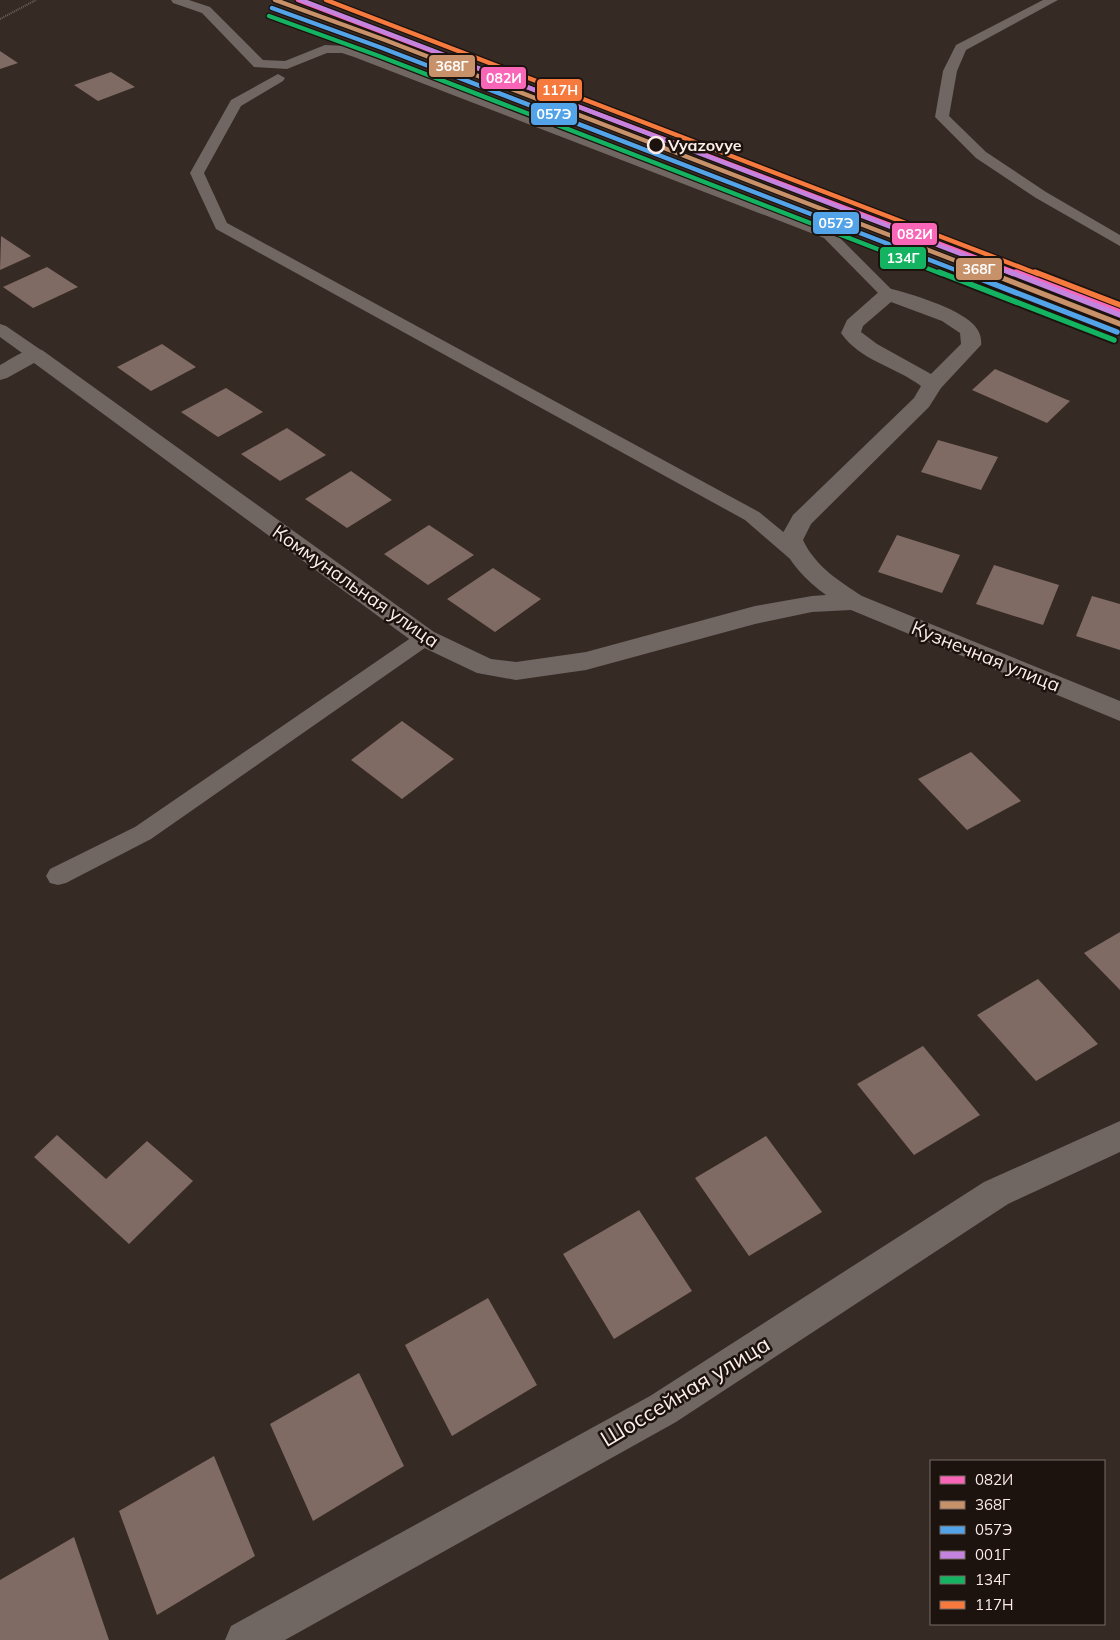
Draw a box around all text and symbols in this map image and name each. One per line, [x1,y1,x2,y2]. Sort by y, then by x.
line badge: 368Г [428,54,476,78]
text: 368Г [435,57,469,75]
line badge: 082И [480,66,527,90]
text: 082И [486,69,522,87]
line badge: 117Н [536,78,583,102]
text: 117Н [542,81,578,99]
line badge: 057Э [530,102,578,126]
text: 057Э [537,105,571,123]
place label: Vyazovye [667,135,742,155]
marker: Vyazovye [647,136,665,154]
line badge: 057Э [812,211,860,235]
text: 057Э [819,214,853,232]
line badge: 082И [891,222,938,246]
text: 082И [897,225,933,243]
line badge: 134Г [879,246,927,270]
text: 134Г [886,249,920,267]
line badge: 368Г [955,257,1003,281]
text: 368Г [962,260,996,278]
street label: Коммунальная улица [268,520,444,652]
street label: Кузнечная улица [908,615,1064,697]
street label: Шоссейная улица [595,1329,775,1453]
legend [930,1460,1105,1625]
text: 082И [975,1470,1013,1489]
text: 368Г [975,1495,1011,1514]
text: 057Э [975,1520,1012,1539]
text: 001Г [975,1545,1011,1564]
text: 134Г [975,1570,1011,1589]
text: 117Н [975,1595,1014,1614]

